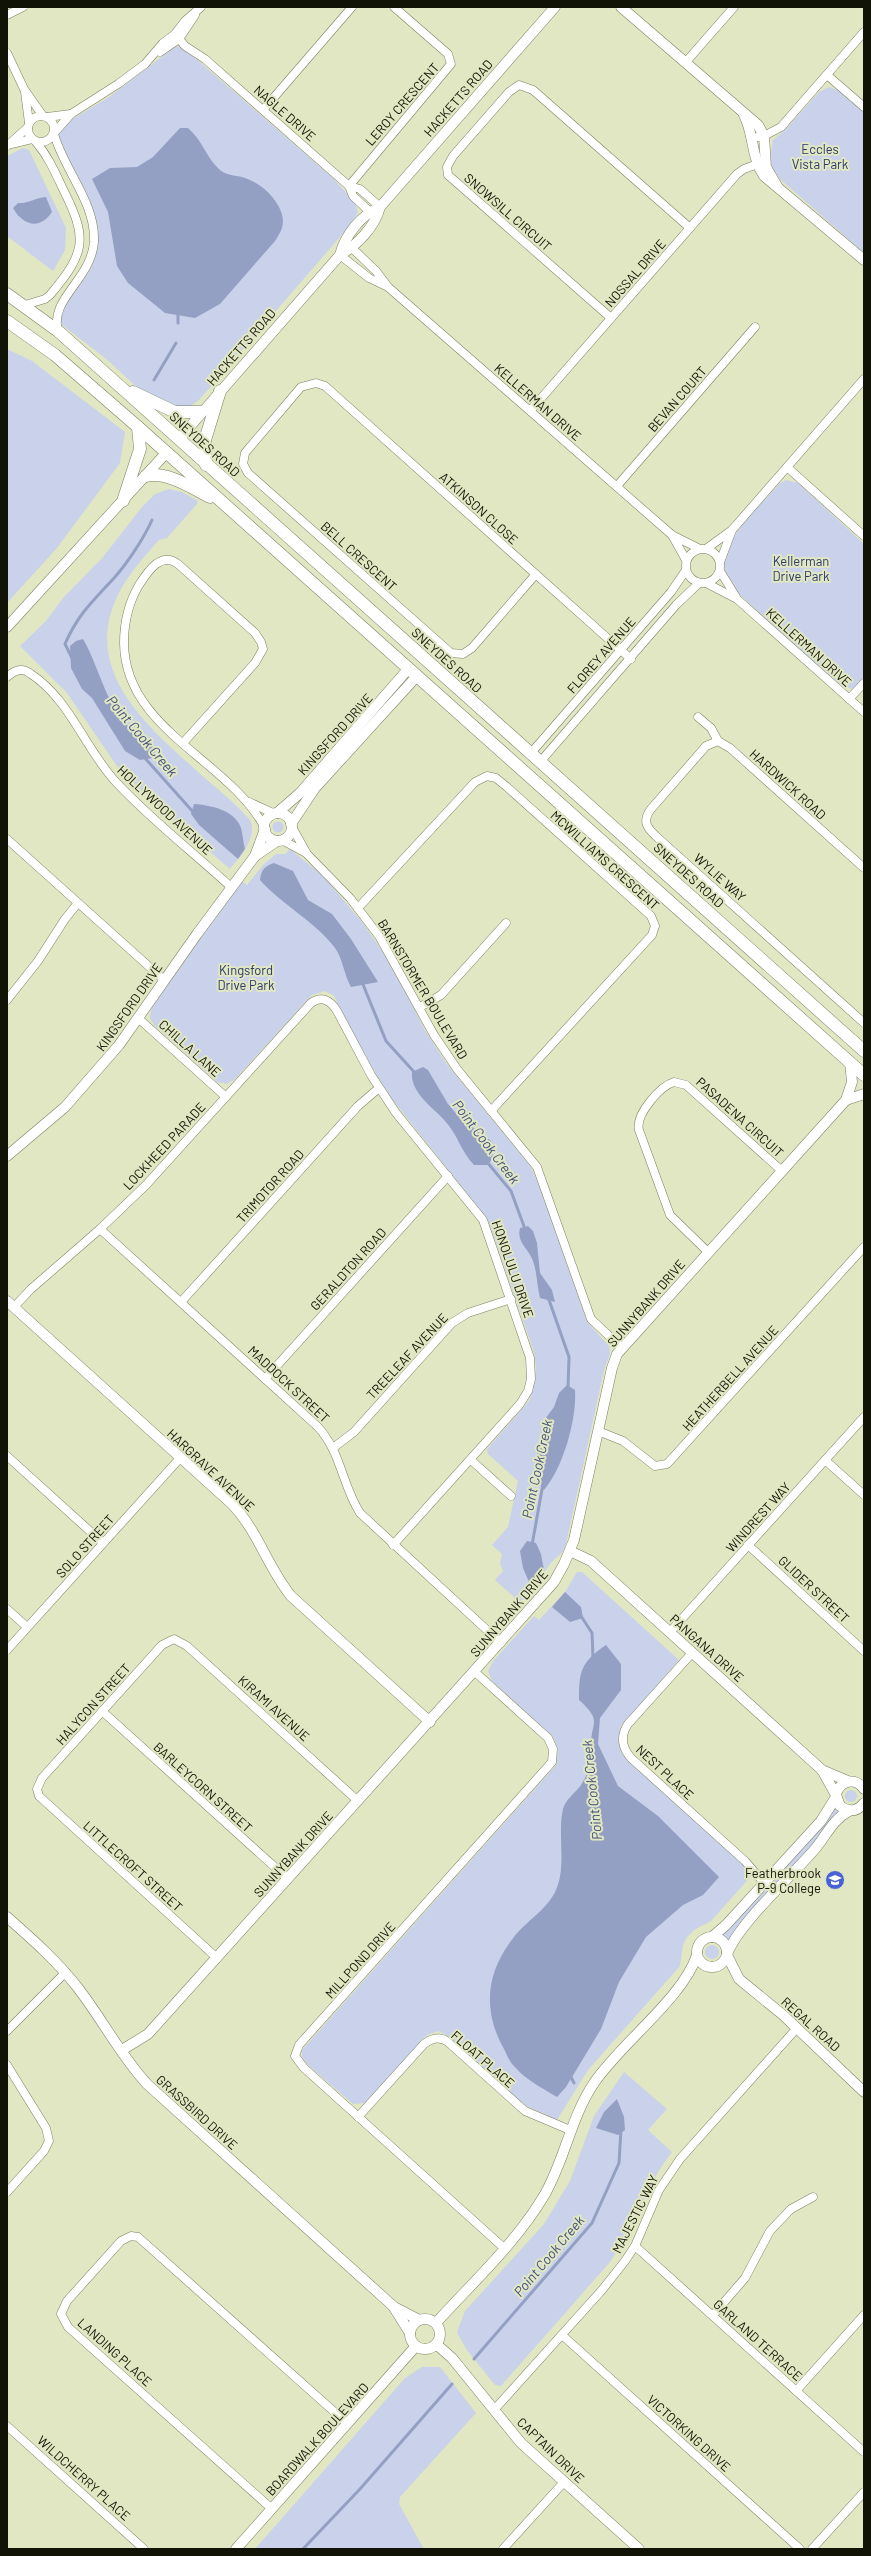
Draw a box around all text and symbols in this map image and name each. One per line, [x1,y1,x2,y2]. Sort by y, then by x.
street label: HACKETTS ROAD [420,56,496,140]
street label: LEROY CRESCENT [362,59,442,149]
street label: NAGLE DRIVE [251,82,319,144]
park label: Eccles Vista Park [792,141,849,172]
street label: SNOWSILL CIRCUIT [461,170,555,254]
street label: NOSSAL DRIVE [601,236,669,310]
street label: HACKETTS ROAD [203,305,279,389]
street label: KELLERMAN DRIVE [491,360,585,444]
street label: BEVAN COURT [644,363,710,435]
street label: SNEYDES ROAD [166,408,244,480]
street label: ATKINSON CLOSE [436,468,522,548]
street label: BELL CRESCENT [318,518,400,594]
park label: Kellerman Drive Park [772,553,830,584]
street label: KELLERMAN DRIVE [763,604,855,690]
street label: FLOREY AVENUE [563,613,639,697]
street label: SNEYDES ROAD [408,624,486,696]
street label: KINGSFORD DRIVE [294,690,376,778]
water label: Point Cook Creek [104,692,181,780]
street label: HARDWICK ROAD [746,745,830,823]
street label: HOLLYWOOD AVENUE [114,762,216,858]
street label: MCWILLIAMS CRESCENT [547,807,663,913]
street label: SNEYDES ROAD [650,839,728,911]
street label: WYLIE WAY [691,849,749,905]
street label: BARNSTORMER BOULEVARD [375,916,471,1062]
street label: KINGSFORD DRIVE [93,960,166,1054]
park label: Kingsford Drive Park [217,962,275,993]
street label: CHILLA LANE [156,1016,224,1080]
street label: PASADENA CIRCUIT [693,1074,787,1160]
water label: Point Cook Creek [449,1096,524,1187]
street label: LOCKHEED PARADE [119,1099,209,1193]
street label: TRIMOTOR ROAD [233,1146,307,1226]
street label: HONOLULU DRIVE [489,1218,537,1320]
street label: GERALDTON ROAD [307,1224,389,1314]
street label: SUNNYBANK DRIVE [604,1256,688,1350]
street label: TREELEAF AVENUE [363,1310,451,1402]
street label: HEATHERBELL AVENUE [678,1322,782,1434]
street label: MADDOCK STREET [245,1342,333,1426]
water label: Point Cook Creek [518,1418,555,1520]
street label: HARGRAVE AVENUE [164,1425,258,1515]
street label: WINDREST WAY [722,1479,794,1555]
street label: SOLO STREET [52,1511,118,1581]
street label: GLIDER STREET [775,1552,853,1626]
street label: SUNNYBANK DRIVE [467,1566,551,1660]
street label: PANGANA DRIVE [667,1611,747,1685]
street label: HALYCON STREET [52,1660,134,1748]
street label: KIRAMI AVENUE [235,1672,313,1744]
street label: BARLEYCORN STREET [150,1739,256,1835]
water label: Point Cook Creek [578,1739,605,1841]
street label: NEST PLACE [633,1741,697,1803]
street label: SUNNYBANK DRIVE [250,1808,336,1900]
street label: LITTLECROFT STREET [80,1817,186,1915]
place label: Featherbrook P-9 College [745,1865,821,1896]
school or university icon: Featherbrook P-9 College [824,1869,846,1891]
street label: MILLPOND DRIVE [322,1918,399,2001]
street label: REGAL ROAD [778,1993,844,2055]
street label: FLOAT PLACE [448,2027,518,2091]
street label: GRASSBIRD DRIVE [153,2071,241,2153]
street label: MAJESTIC WAY [608,2172,662,2256]
water label: Point Cook Creek [510,2212,588,2300]
street label: GARLAND TERRACE [710,2296,806,2384]
street label: LANDING PLACE [75,2315,155,2390]
street label: BOARDWALK BOULEVARD [262,2379,372,2499]
street label: VICTORKING DRIVE [644,2391,734,2475]
street label: CAPTAIN DRIVE [514,2414,588,2486]
street label: WILDCHERRY PLACE [34,2432,134,2524]

